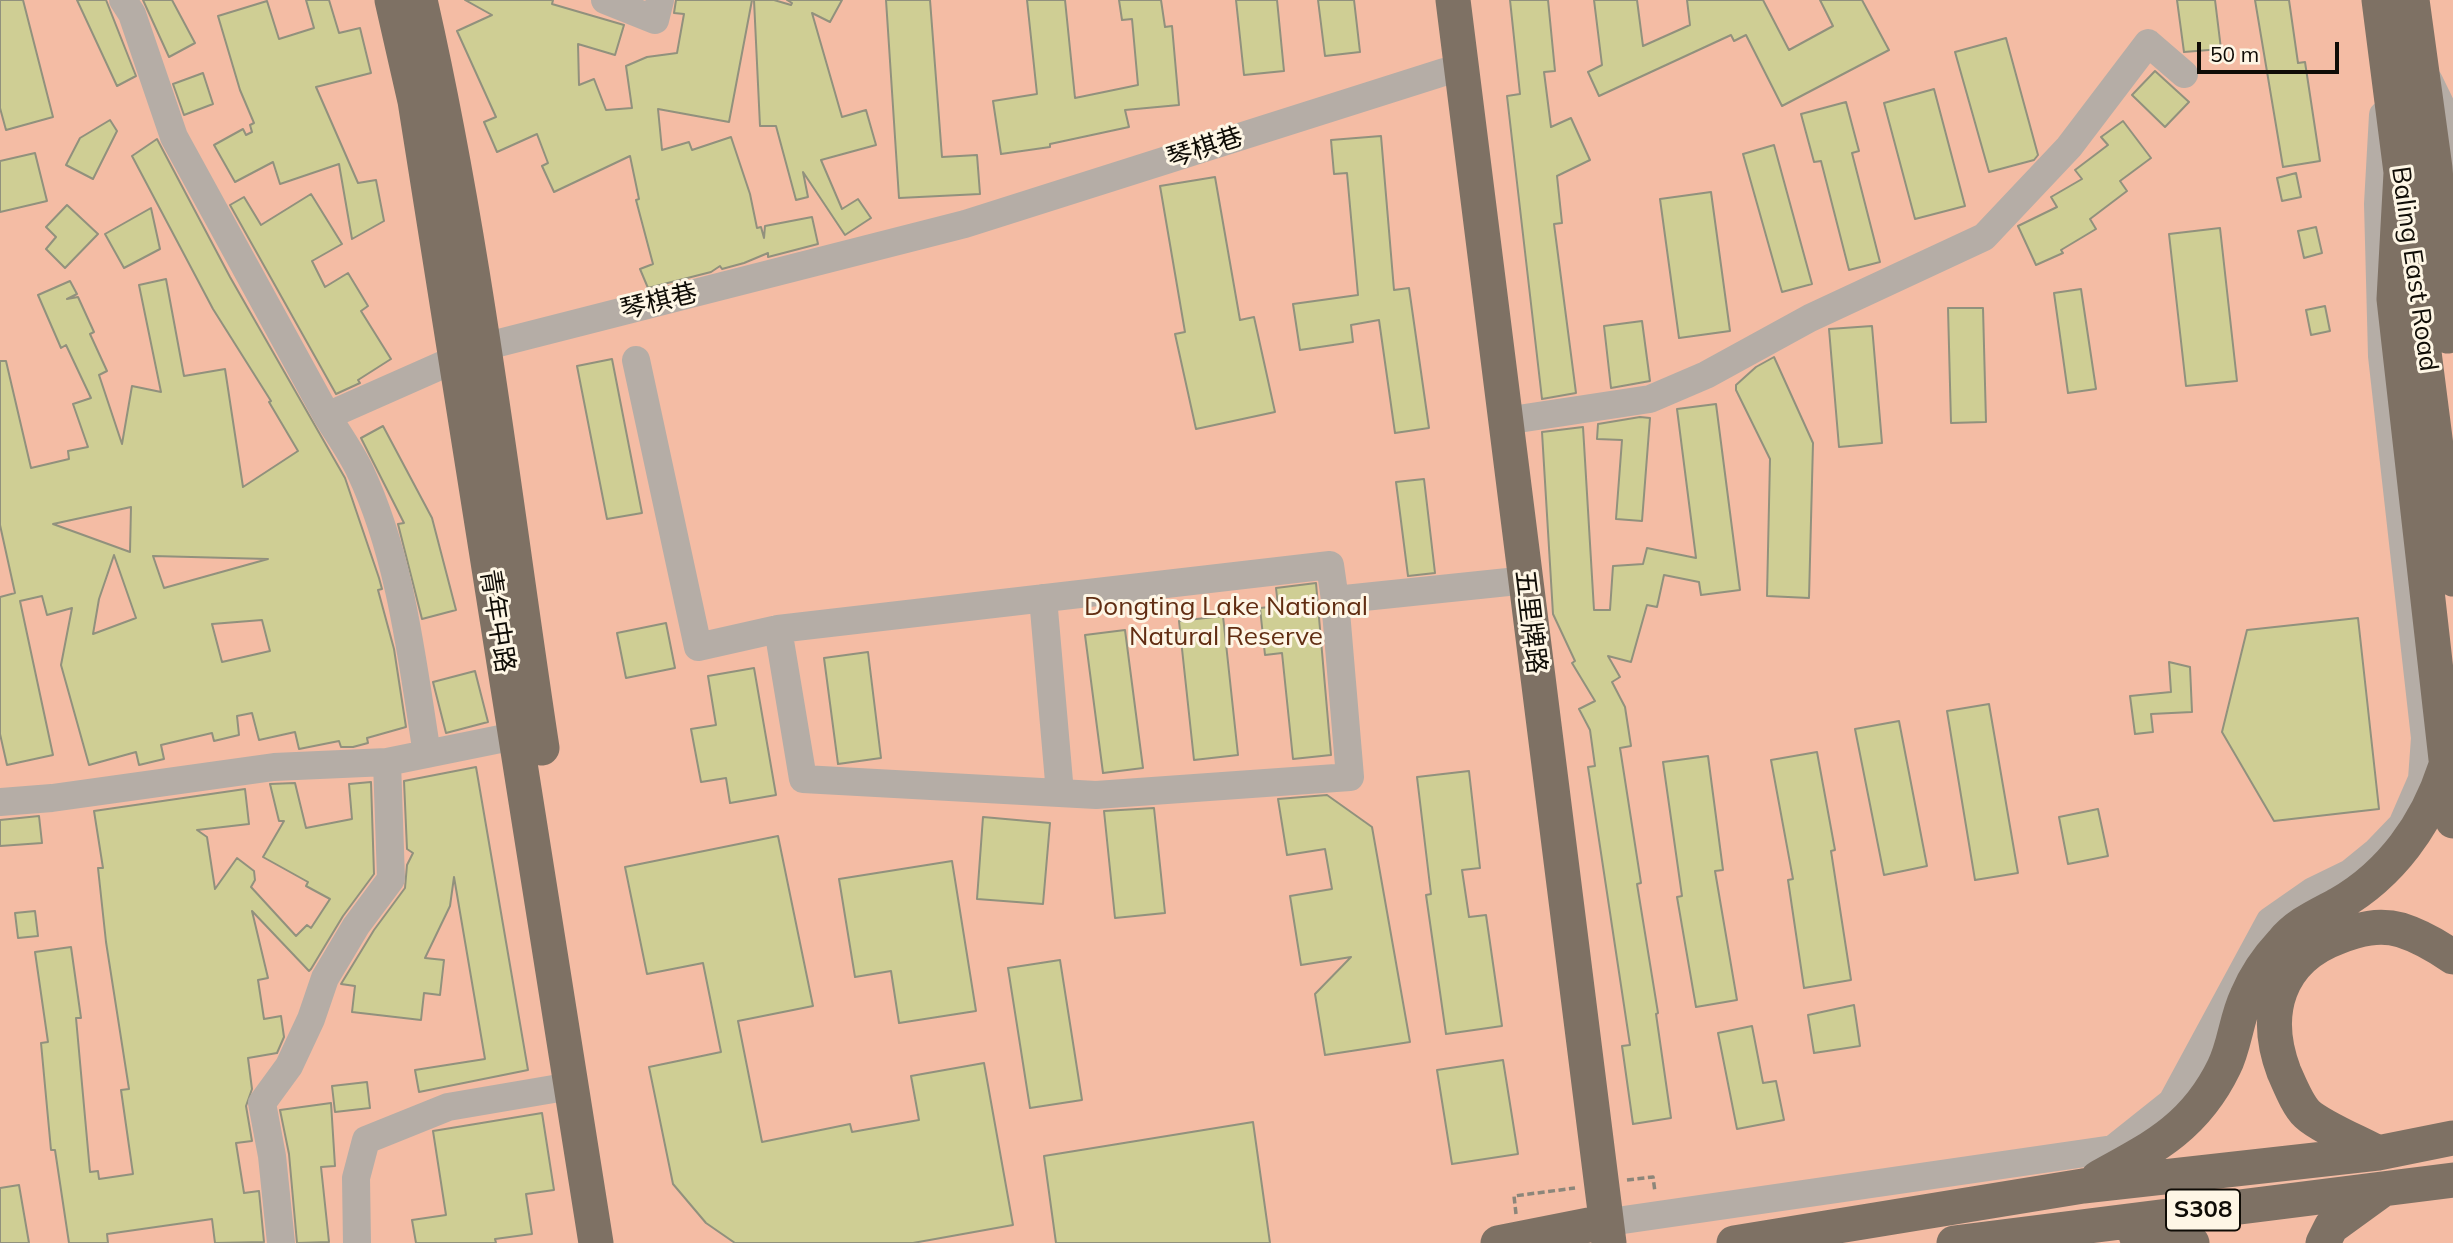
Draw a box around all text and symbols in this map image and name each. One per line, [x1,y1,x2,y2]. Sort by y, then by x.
scale bar [2201,28,2343,72]
text: 50 m [2210,41,2259,67]
street label: 琴棋巷 [1163,121,1247,175]
street label: Baling East Road [2384,165,2444,373]
street label: 琴棋巷 [617,277,701,327]
street label: 青年中路 [473,567,521,675]
street label: 五里牌路 [1508,568,1552,676]
park label: Dongting Lake National Natural Reserve [1084,591,1368,652]
road number: S308 [2166,1190,2240,1230]

